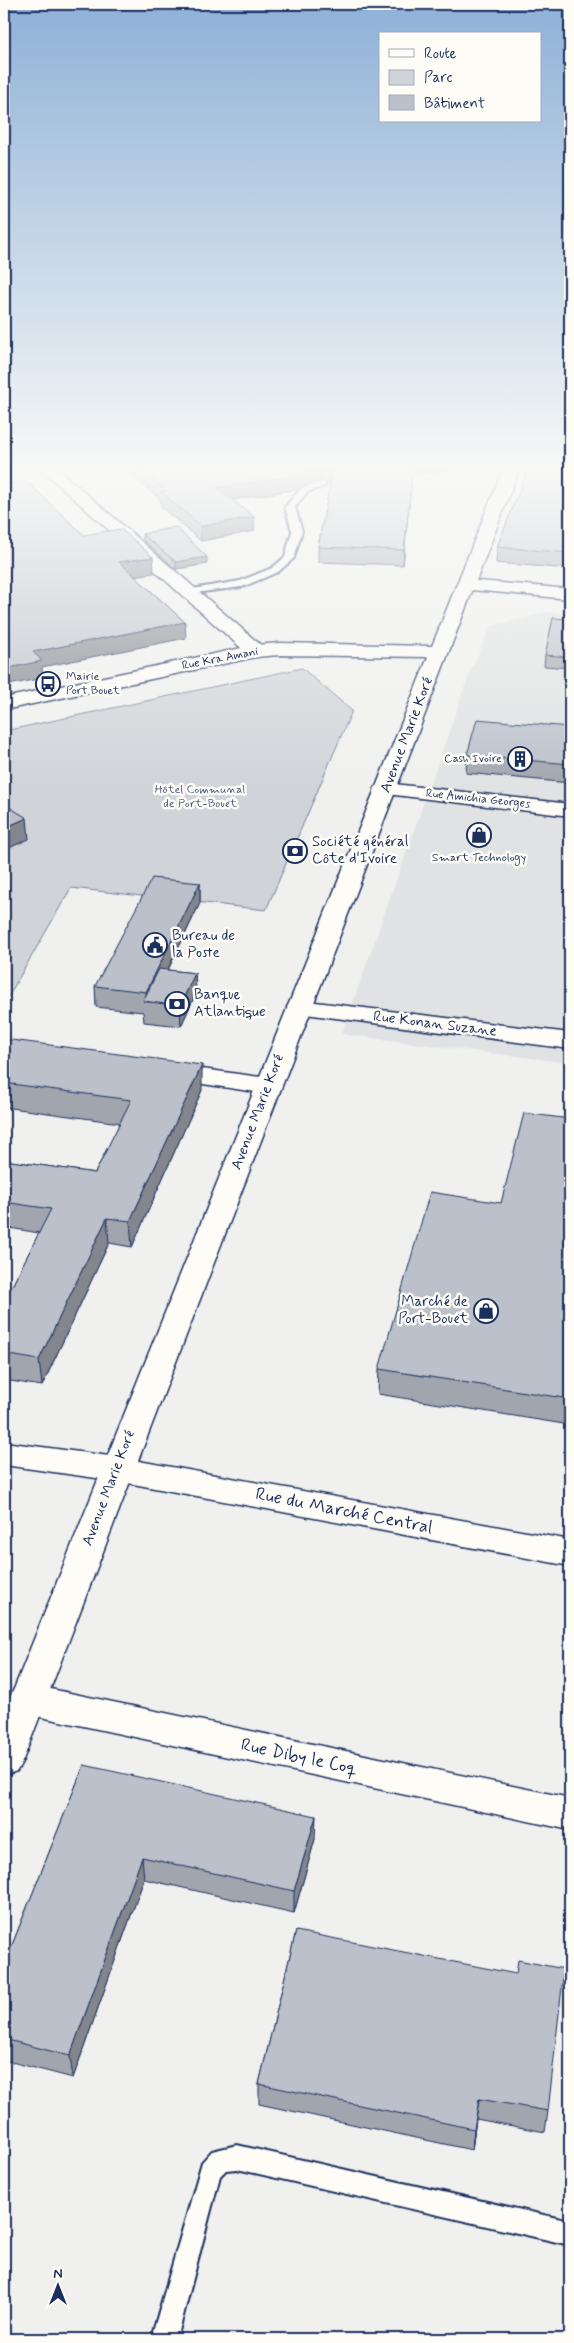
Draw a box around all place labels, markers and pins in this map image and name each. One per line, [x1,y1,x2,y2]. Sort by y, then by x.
place label: Mairie Port Bouet [66,669,120,699]
bus stop icon: Mairie Port Bouet [35,671,61,697]
building icon: Cash Ivoire [507,746,533,772]
place label: Cash Ivoire [444,751,502,767]
shop icon: Smart Technology [466,822,492,848]
place label: Société général Côte d'Ivoire [312,832,409,869]
bank icon: Société général Côte d'Ivoire [282,838,308,864]
place label: Smart Technology [432,850,526,866]
place label: Bureau de la Poste [172,926,235,963]
public building icon: Bureau de la Poste [142,932,168,958]
place label: Banque Atlantique [194,985,266,1022]
bank icon: Banque Atlantique [164,991,190,1017]
place label: Marché de Port-Bouët [398,1292,468,1329]
shop icon: Marché de Port-Bouët [473,1298,499,1324]

